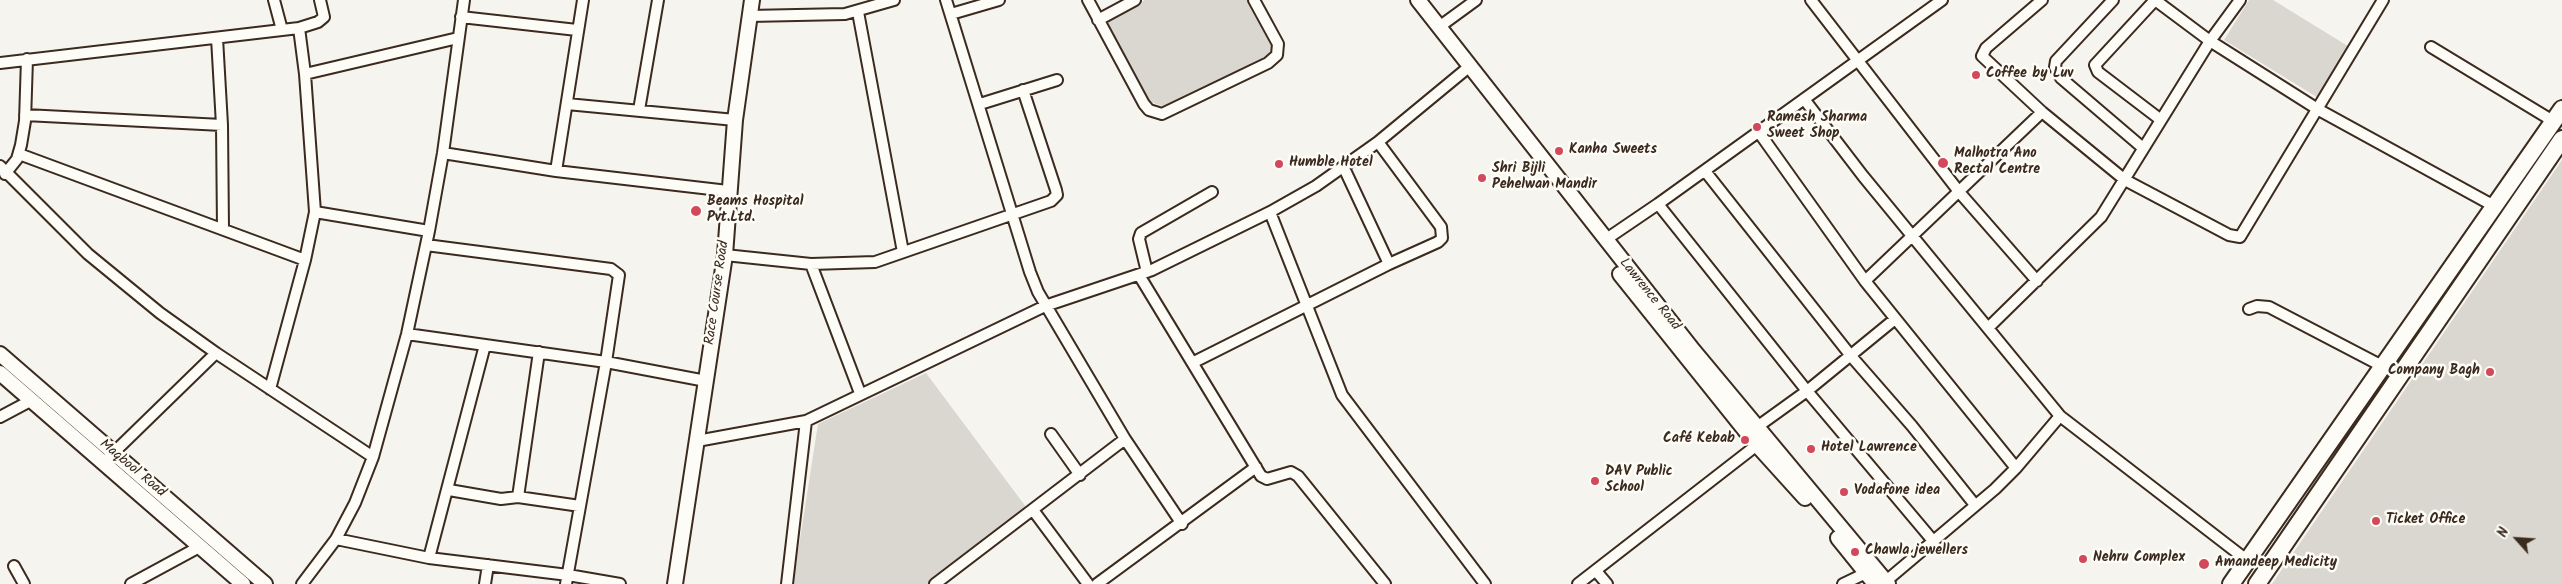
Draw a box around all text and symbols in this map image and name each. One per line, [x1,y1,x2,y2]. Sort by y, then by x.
place label: Coffee by Luv [1986,67,2073,83]
marker: Coffee by Luv [1970,69,1982,81]
place label: Ramesh Sharma Sweet Shop [1767,111,1867,144]
marker: Ramesh Sharma Sweet Shop [1751,121,1763,133]
place label: Kanha Sweets [1569,143,1657,159]
marker: Kanha Sweets [1553,145,1565,157]
place label: Malhotra Ano Rectal Centre [1954,147,2040,180]
place label: Humble Hotel [1289,156,1373,172]
marker: Malhotra Ano Rectal Centre [1936,156,1950,170]
marker: Humble Hotel [1273,158,1285,170]
place label: Shri Bijli Pehelwan Mandir [1492,162,1597,194]
marker: Shri Bijli Pehelwan Mandir [1476,172,1488,184]
place label: Beams Hospital Pvt.Ltd. [707,195,803,228]
marker: Beams Hospital Pvt.Ltd. [689,204,703,218]
street label: Race Course Road [702,240,734,346]
street label: Lawrence Road [1615,255,1683,335]
place label: Company Bagh [2388,364,2480,380]
marker: Company Bagh [2484,366,2496,378]
place label: Café Kebab [1663,432,1735,448]
marker: Café Kebab [1739,434,1751,446]
street label: Maqbool Road [95,436,169,502]
place label: Hotel Lawrence [1821,441,1917,457]
marker: Hotel Lawrence [1805,443,1817,455]
place label: DAV Public School [1605,465,1673,498]
marker: DAV Public School [1589,475,1601,487]
place label: Vodafone idea [1854,484,1940,500]
marker: Vodafone idea [1838,486,1850,498]
place label: Ticket Office [2386,513,2465,529]
north arrow [2492,514,2542,564]
marker: Ticket Office [2370,515,2382,527]
text: N [2492,524,2515,541]
place label: Chawla jewellers [1865,544,1968,560]
marker: Chawla jewellers [1849,546,1861,558]
place label: Nehru Complex [2093,551,2185,567]
marker: Nehru Complex [2077,553,2089,565]
place label: Amandeep Medicity [2215,556,2337,572]
marker: Amandeep Medicity [2197,557,2211,571]

